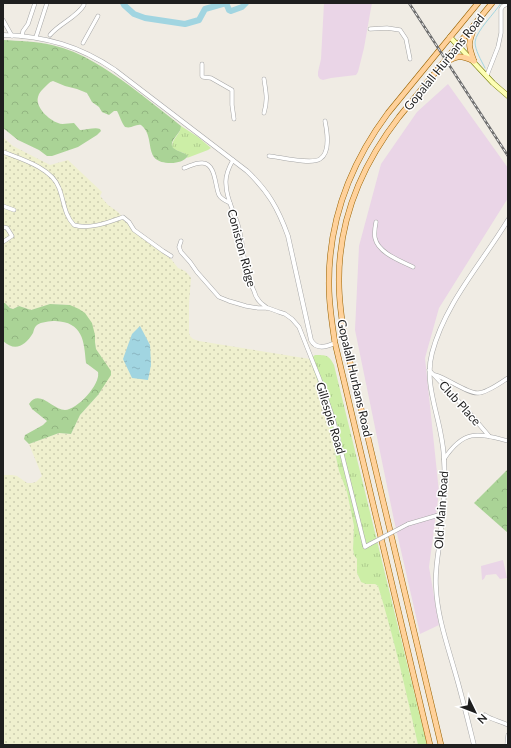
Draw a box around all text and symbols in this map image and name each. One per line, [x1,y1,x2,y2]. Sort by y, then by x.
street label: Gopalall Hurbans Road [400,11,488,113]
street label: Coniston Ridge [224,207,260,289]
street label: Gopalall Hurbans Road [334,318,376,438]
street label: Club Place [436,377,484,429]
street label: Gillespie Road [313,380,349,456]
street label: Old Main Road [431,470,451,550]
north arrow [455,692,495,732]
text: N [475,712,490,727]

